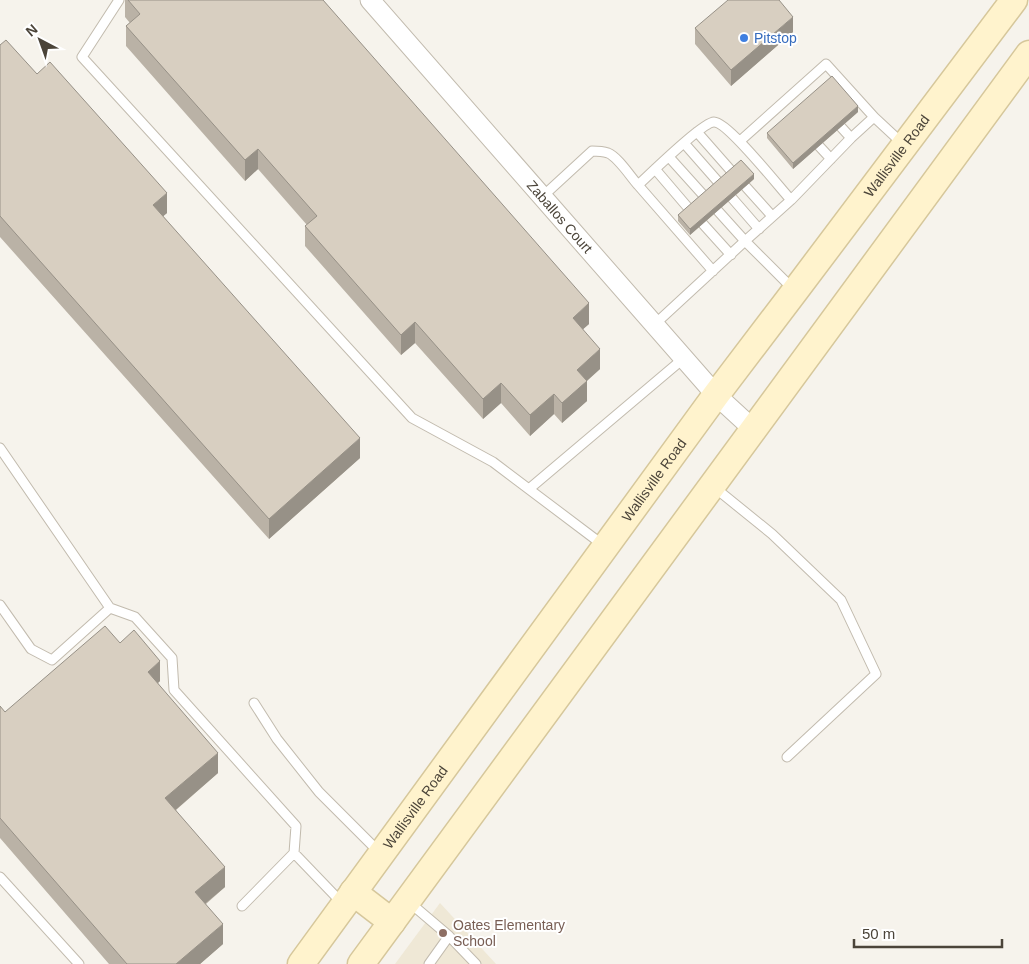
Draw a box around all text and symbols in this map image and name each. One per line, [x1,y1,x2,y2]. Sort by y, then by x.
north arrow [15,15,65,65]
text: N [22,21,41,40]
place label: Pitstop [754,30,797,46]
marker: Pitstop [738,32,750,44]
street label: Wallisville Road [861,112,933,200]
street label: Zaballos Court [524,177,596,256]
street label: Wallisville Road [619,436,689,525]
street label: Wallisville Road [380,763,451,852]
scale bar [854,916,1002,948]
place label: Oates Elementary School [453,917,565,949]
text: 50 m [862,925,895,942]
marker: Oates Elementary School [437,927,449,939]

